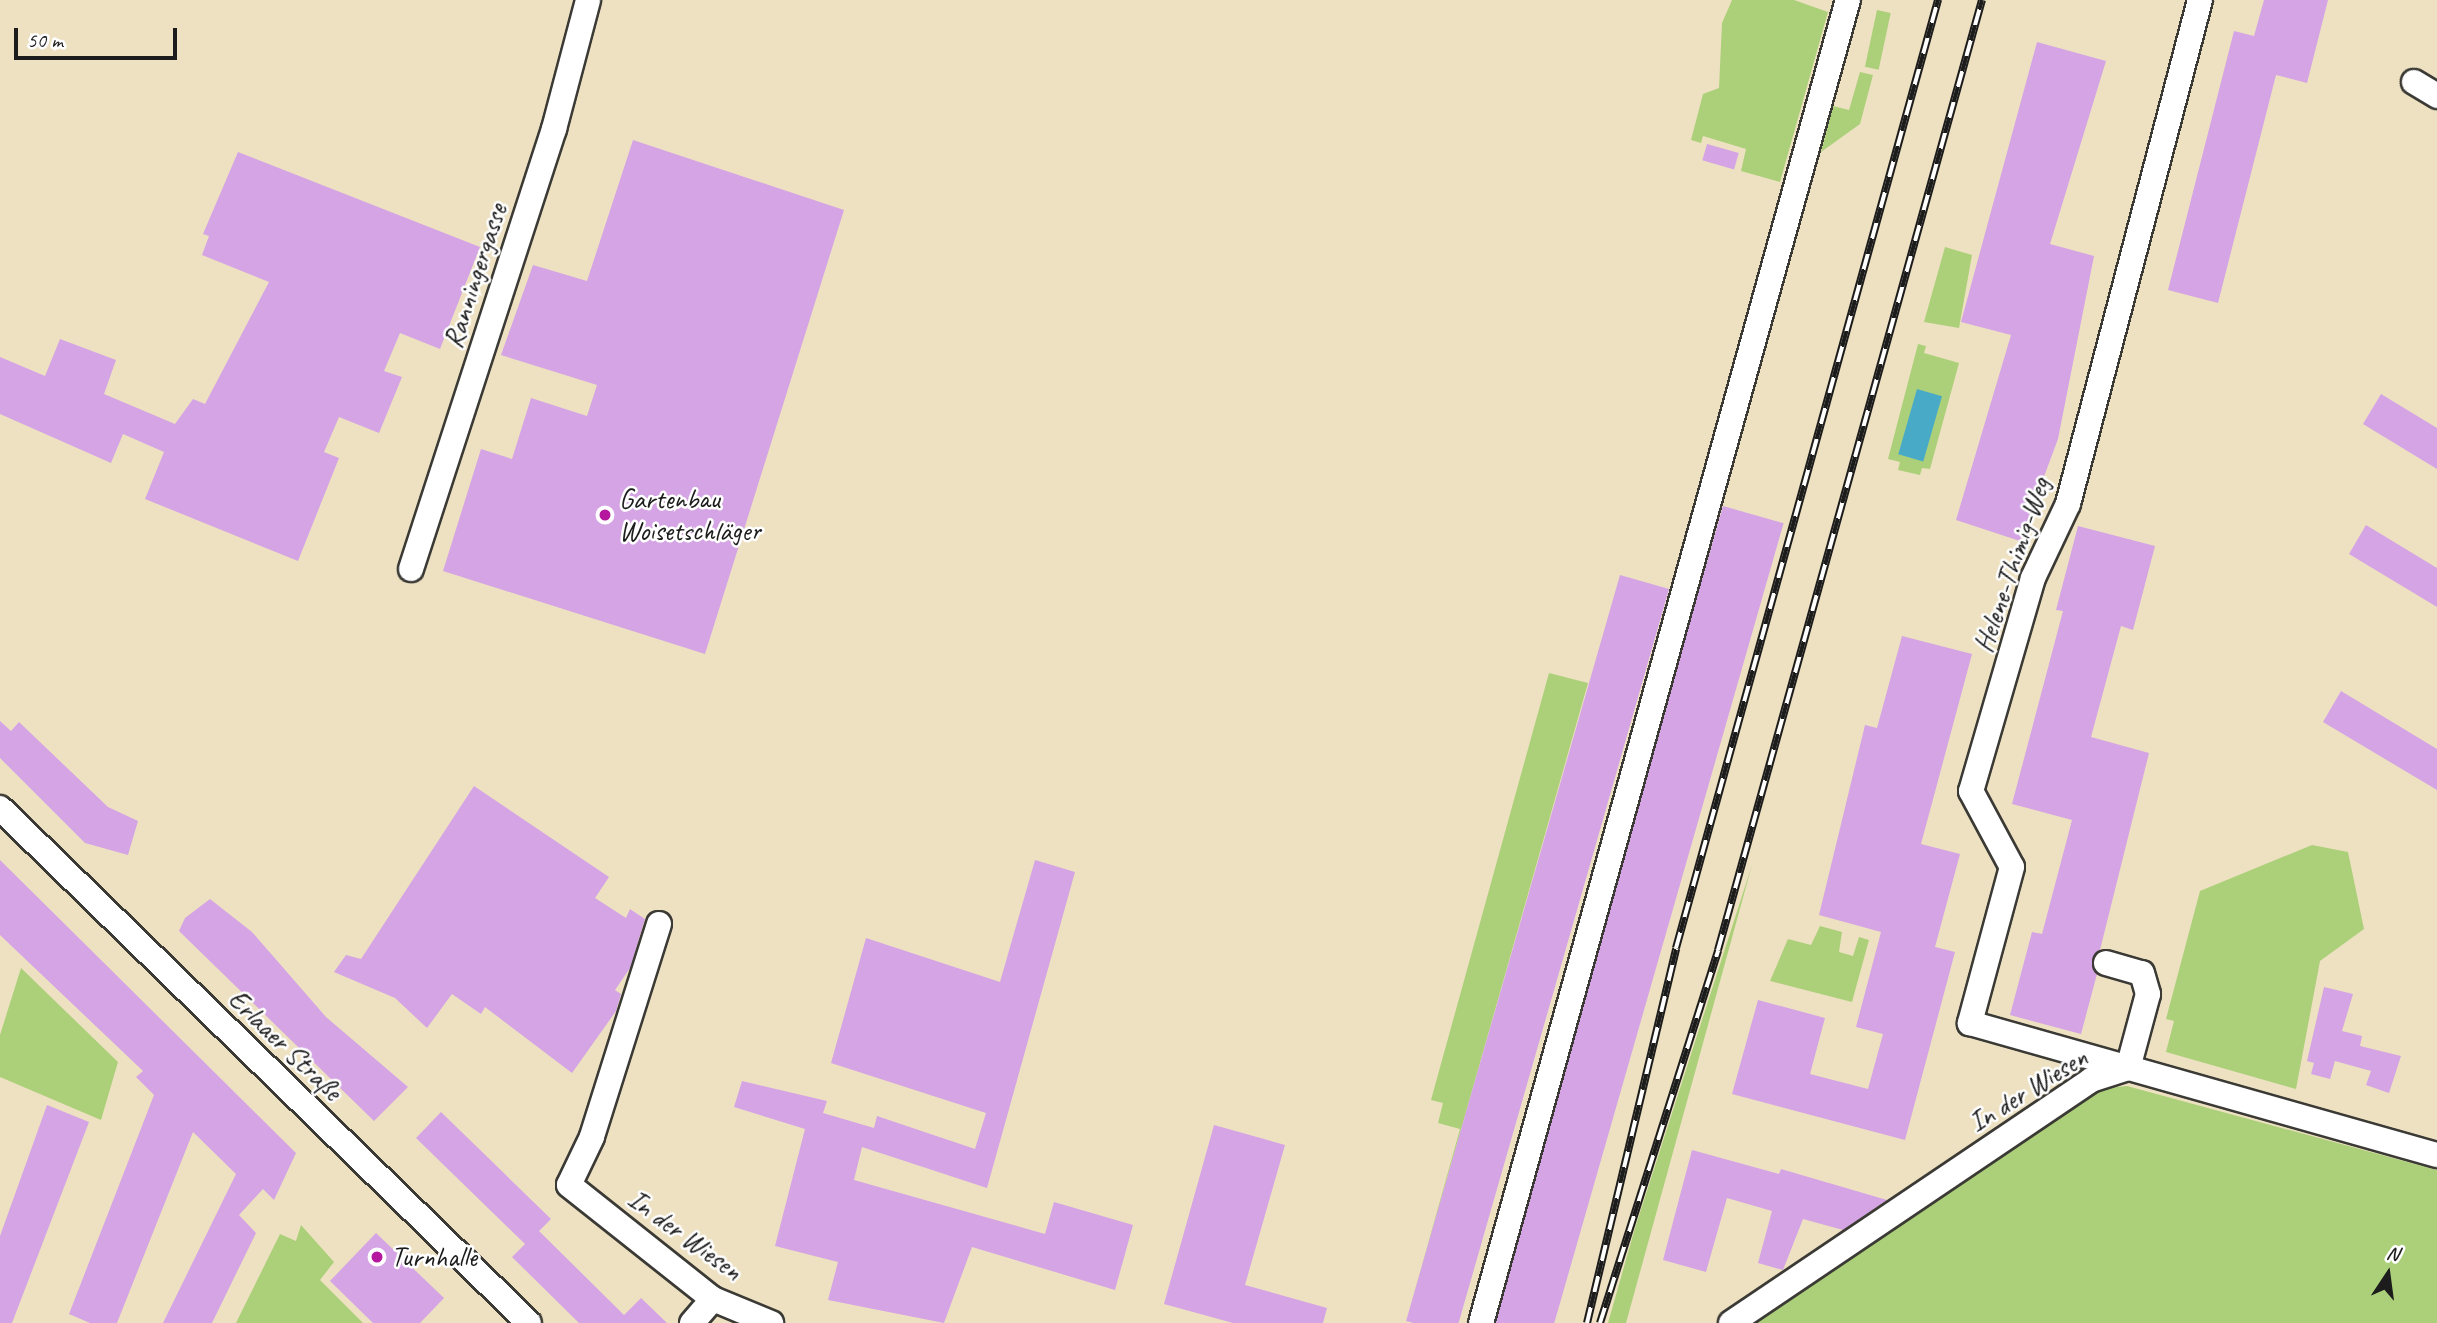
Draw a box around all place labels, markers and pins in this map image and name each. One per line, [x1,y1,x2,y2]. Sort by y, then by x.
place label: Gartenbau Woisetschläger [619,482,760,548]
marker: Gartenbau Woisetschläger [597,507,613,523]
place label: Turnhalle [391,1240,477,1274]
marker: Turnhalle [369,1249,385,1265]

